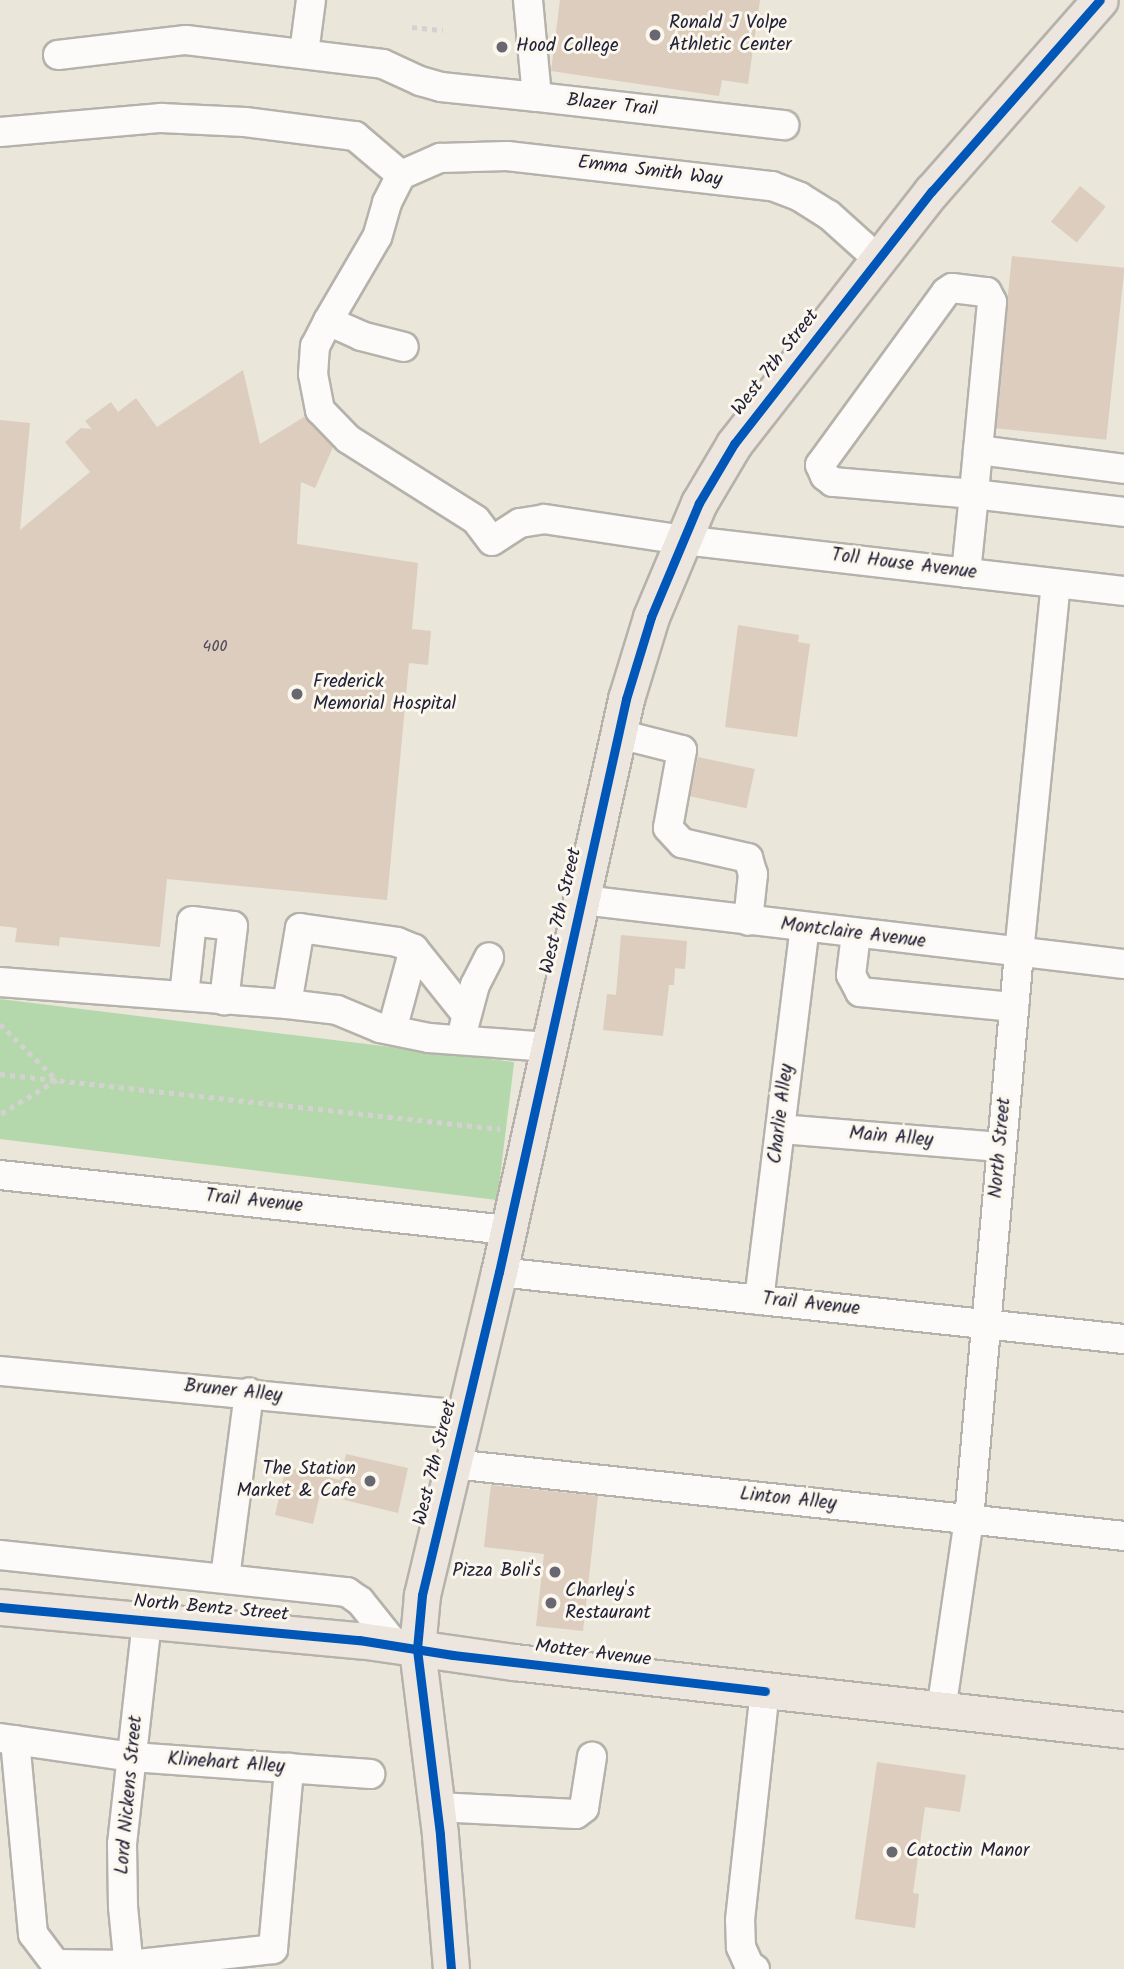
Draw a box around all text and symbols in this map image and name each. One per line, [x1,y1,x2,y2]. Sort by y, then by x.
place label: Ronald J Volpe Athletic Center [669,13,791,57]
marker: Ronald J Volpe Athletic Center [647,27,663,43]
place label: Hood College [516,36,618,58]
marker: Hood College [494,39,510,55]
street label: Blazer Trail [566,90,658,122]
street label: Emma Smith Way [576,152,724,192]
street label: West 7th Street [727,305,825,421]
street label: Toll House Avenue [830,545,978,585]
house number: 400 [203,637,227,657]
place label: Frederick Memorial Hospital [313,672,456,716]
marker: Frederick Memorial Hospital [287,684,307,704]
street label: West 7th Street [536,846,588,976]
street label: Montclaire Avenue [779,914,927,954]
street label: Charlie Alley [765,1063,799,1165]
street label: North Street [985,1097,1017,1199]
street label: Main Alley [848,1123,934,1153]
street label: Trail Avenue [204,1186,304,1218]
street label: Trail Avenue [761,1289,861,1321]
street label: Bruner Alley [183,1376,283,1408]
street label: West 7th Street [409,1398,463,1528]
place label: The Station Market & Cafe [236,1459,356,1503]
marker: The Station Market & Cafe [362,1473,378,1489]
street label: Linton Alley [739,1484,837,1516]
place label: Pizza Boli's [452,1561,541,1583]
marker: Pizza Boli's [547,1564,563,1580]
place label: Charley's Restaurant [565,1581,651,1625]
street label: North Bentz Street [133,1591,289,1627]
marker: Charley's Restaurant [543,1595,559,1611]
street label: Motter Avenue [534,1636,652,1672]
street label: Lord Nickens Street [112,1714,148,1876]
street label: Klinehart Alley [166,1749,286,1779]
place label: Catoctin Manor [906,1841,1029,1863]
marker: Catoctin Manor [884,1844,900,1860]

